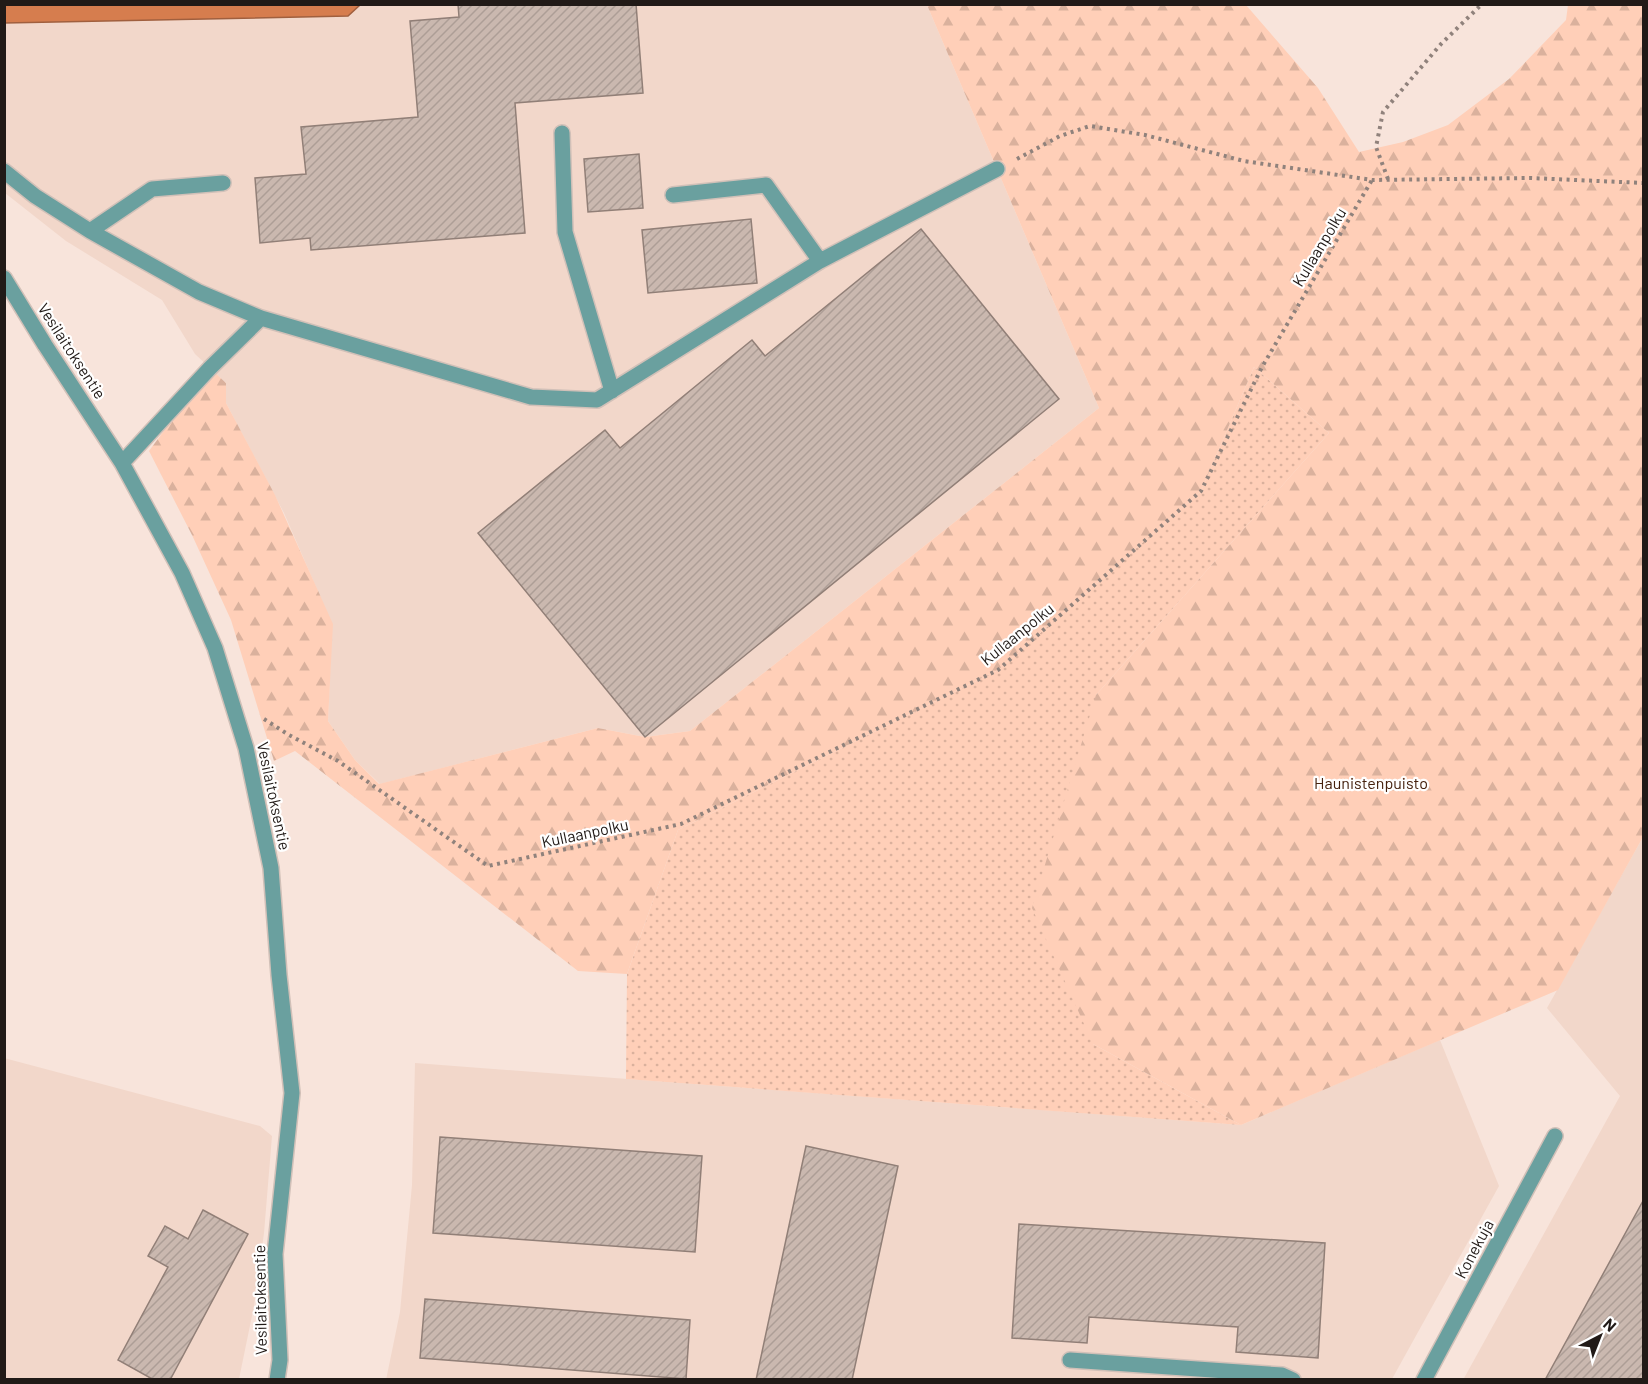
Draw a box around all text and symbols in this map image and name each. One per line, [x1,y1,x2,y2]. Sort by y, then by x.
street label: Kullaanpolku [1288,204,1349,290]
street label: Vesilaitoksentie [34,299,110,402]
street label: Kullaanpolku [976,598,1057,669]
street label: Vesilaitoksentie [254,740,295,852]
park label: Haunistenpuisto [1314,773,1428,792]
street label: Kullaanpolku [540,814,630,851]
street label: Konekuja [1450,1216,1497,1281]
street label: Vesilaitoksentie [249,1245,270,1355]
north arrow [1570,1306,1630,1366]
text: N [1600,1314,1621,1335]

